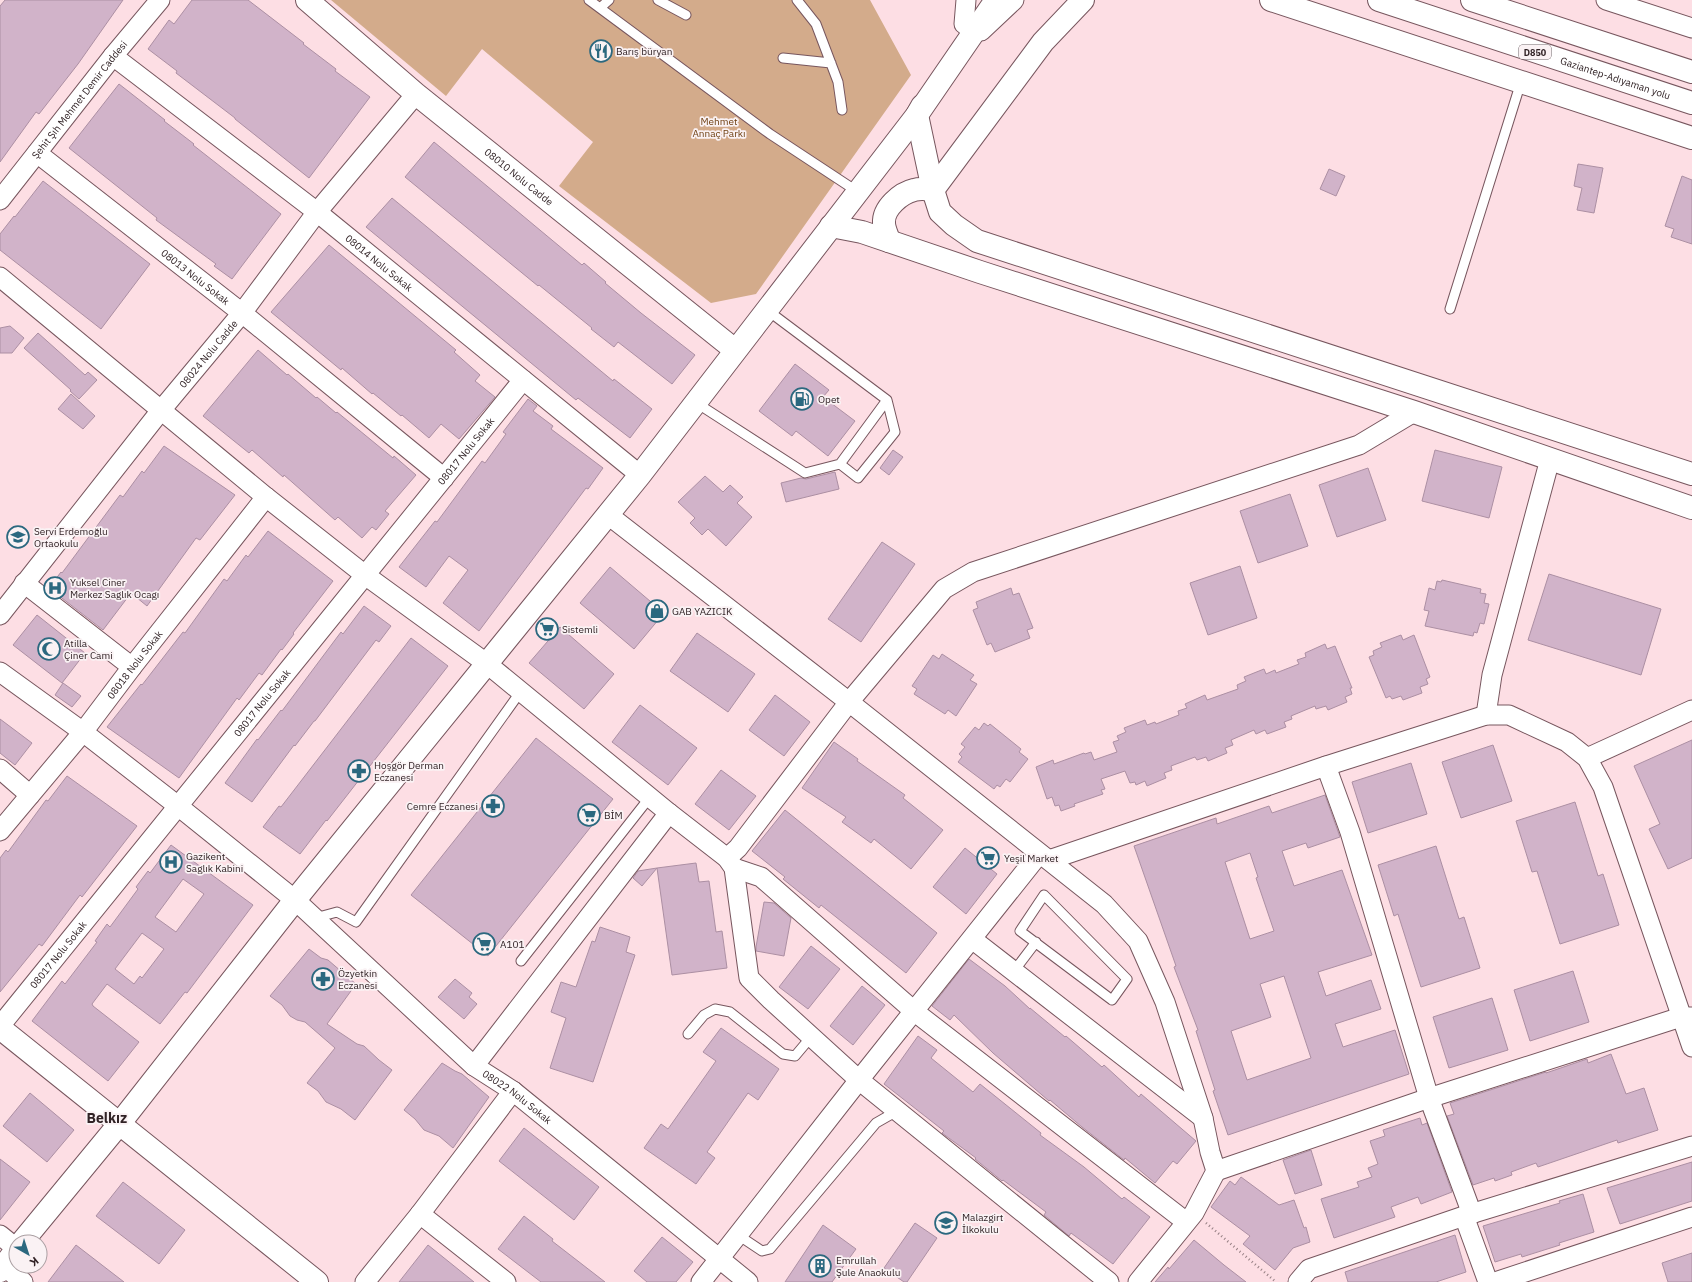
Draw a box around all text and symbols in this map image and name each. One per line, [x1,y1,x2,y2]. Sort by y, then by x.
street label: Şehit Şıh Mehmet Demir Caddesi [29,38,130,161]
restaurant icon: Barış büryan [588,38,614,64]
place label: Barış büryan [616,45,672,58]
road number: D850 [1519,45,1551,59]
street label: Gaziantep-Adıyaman yolu [1559,54,1672,102]
park label: Mehmet Annaç Parkı [692,115,746,140]
street label: 08010 Nolu Cadde [482,145,556,208]
street label: 08014 Nolu Sokak [343,231,416,294]
street label: 08013 Nolu Sokak [159,246,233,308]
street label: 08024 Nolu Cadde [176,317,240,390]
fuel station icon: Opet [789,386,815,412]
place label: Opet [818,393,840,406]
street label: 08017 Nolu Sokak [434,414,497,487]
school or university icon: Servi Erdemoğlu Ortaokulu [5,524,31,550]
place label: Servi Erdemoğlu Ortaokulu [34,525,108,550]
hospital icon: Yuksel Ciner Merkez Saglık Ocagı [42,575,68,601]
place label: Yuksel Ciner Merkez Saglık Ocagı [70,576,159,601]
shop icon: GAB YAZICIK [644,598,670,624]
place label: GAB YAZICIK [672,605,733,618]
supermarket icon: Sistemli [534,616,560,642]
place label: Sistemli [562,623,598,636]
street label: 08018 Nolu Sokak [104,627,165,701]
mosque icon: Atilla Çiner Cami [36,636,62,662]
place label: Atilla Çiner Cami [64,637,113,662]
street label: 08017 Nolu Sokak [231,666,293,739]
pharmacy icon: Hoşgör Derman Eczanesi [346,758,372,784]
place label: Hoşgör Derman Eczanesi [374,759,444,784]
pharmacy icon: Cemre Eczanesi [480,793,506,819]
place label: Cemre Eczanesi [407,800,478,813]
supermarket icon: BİM [576,802,602,828]
place label: BİM [604,809,623,822]
supermarket icon: Yeşil Market [975,845,1001,871]
hospital icon: Gazikent Saglık Kabini [158,849,184,875]
place label: Gazikent Saglık Kabini [186,850,243,875]
place label: Yeşil Market [1004,852,1059,865]
street label: 08017 Nolu Sokak [27,918,90,991]
supermarket icon: A101 [471,931,497,957]
place label: A101 [500,938,524,951]
pharmacy icon: Özyetkin Eczanesi [310,966,336,992]
place label: Özyetkin Eczanesi [338,967,377,992]
street label: 08022 Nolu Sokak [480,1067,555,1127]
district label: Belkız [87,1109,127,1127]
school or university icon: Malazgirt İlkokulu [933,1210,959,1236]
place label: Malazgirt İlkokulu [962,1211,1004,1236]
north arrow [8,1234,48,1274]
building icon: Emrullah Şule Anaokulu [807,1253,833,1279]
text: K [27,1254,42,1270]
place label: Emrullah Şule Anaokulu [836,1254,900,1279]

